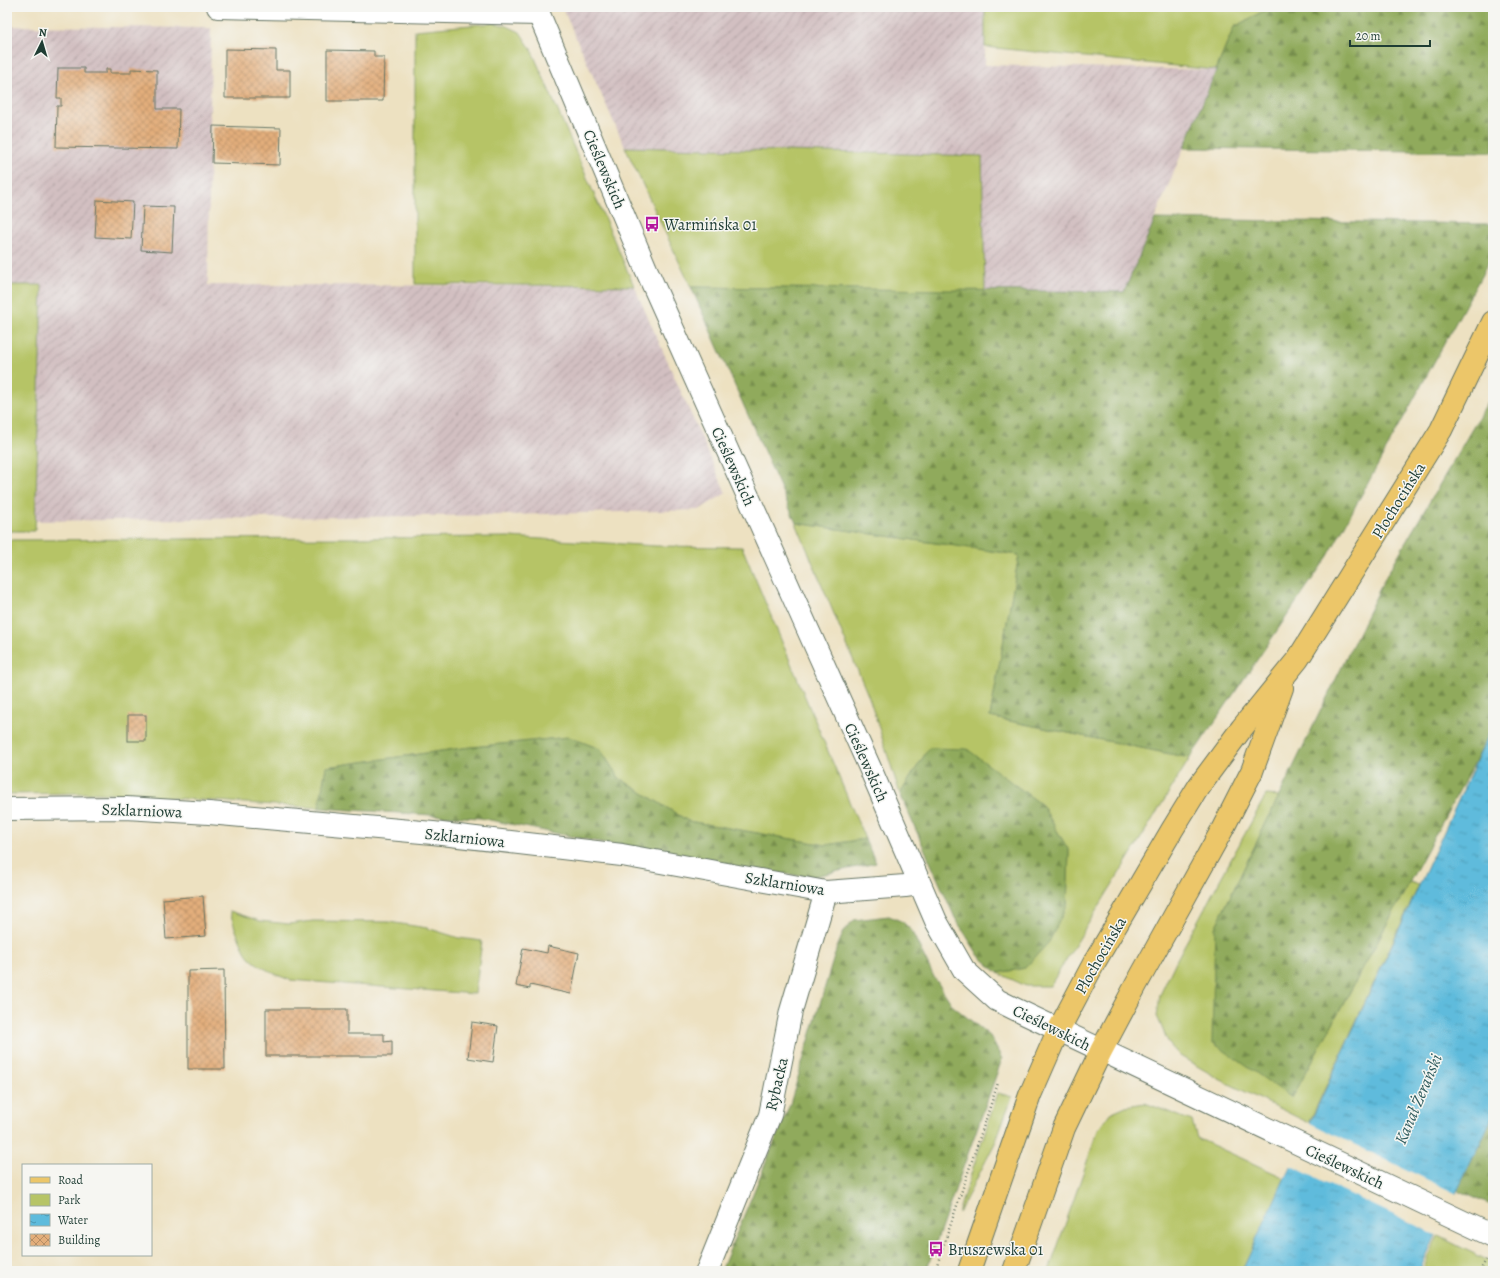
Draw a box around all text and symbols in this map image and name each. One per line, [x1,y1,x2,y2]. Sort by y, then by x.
north arrow [22,22,62,62]
scale bar [1350,22,1430,48]
text: N [38,25,47,40]
text: 20 m [1356,28,1380,44]
street label: Cieślewskich [577,126,631,213]
place label: Warmińska 01 [663,214,757,236]
bus stop icon: Warmińska 01 [643,215,661,233]
street label: Cieślewskich [706,423,760,510]
street label: Płochocińska [1367,458,1431,543]
street label: Cieślewskich [839,719,893,806]
street label: Szklarniowa [101,799,183,823]
street label: Szklarniowa [424,823,507,853]
street label: Szklarniowa [743,867,827,901]
street label: Płochocińska [1070,912,1132,998]
street label: Cieślewskich [1009,1000,1095,1056]
water label: Kanał Żerański [1389,1050,1448,1148]
street label: Rybacka [760,1055,794,1113]
street label: Cieślewskich [1302,1139,1388,1195]
legend [22,1164,152,1256]
text: Road [58,1172,84,1188]
text: Park [58,1192,81,1208]
text: Water [57,1212,88,1228]
text: Building [58,1232,100,1248]
place label: Bruszewska 01 [948,1239,1044,1261]
bus stop icon: Bruszewska 01 [927,1240,945,1258]

